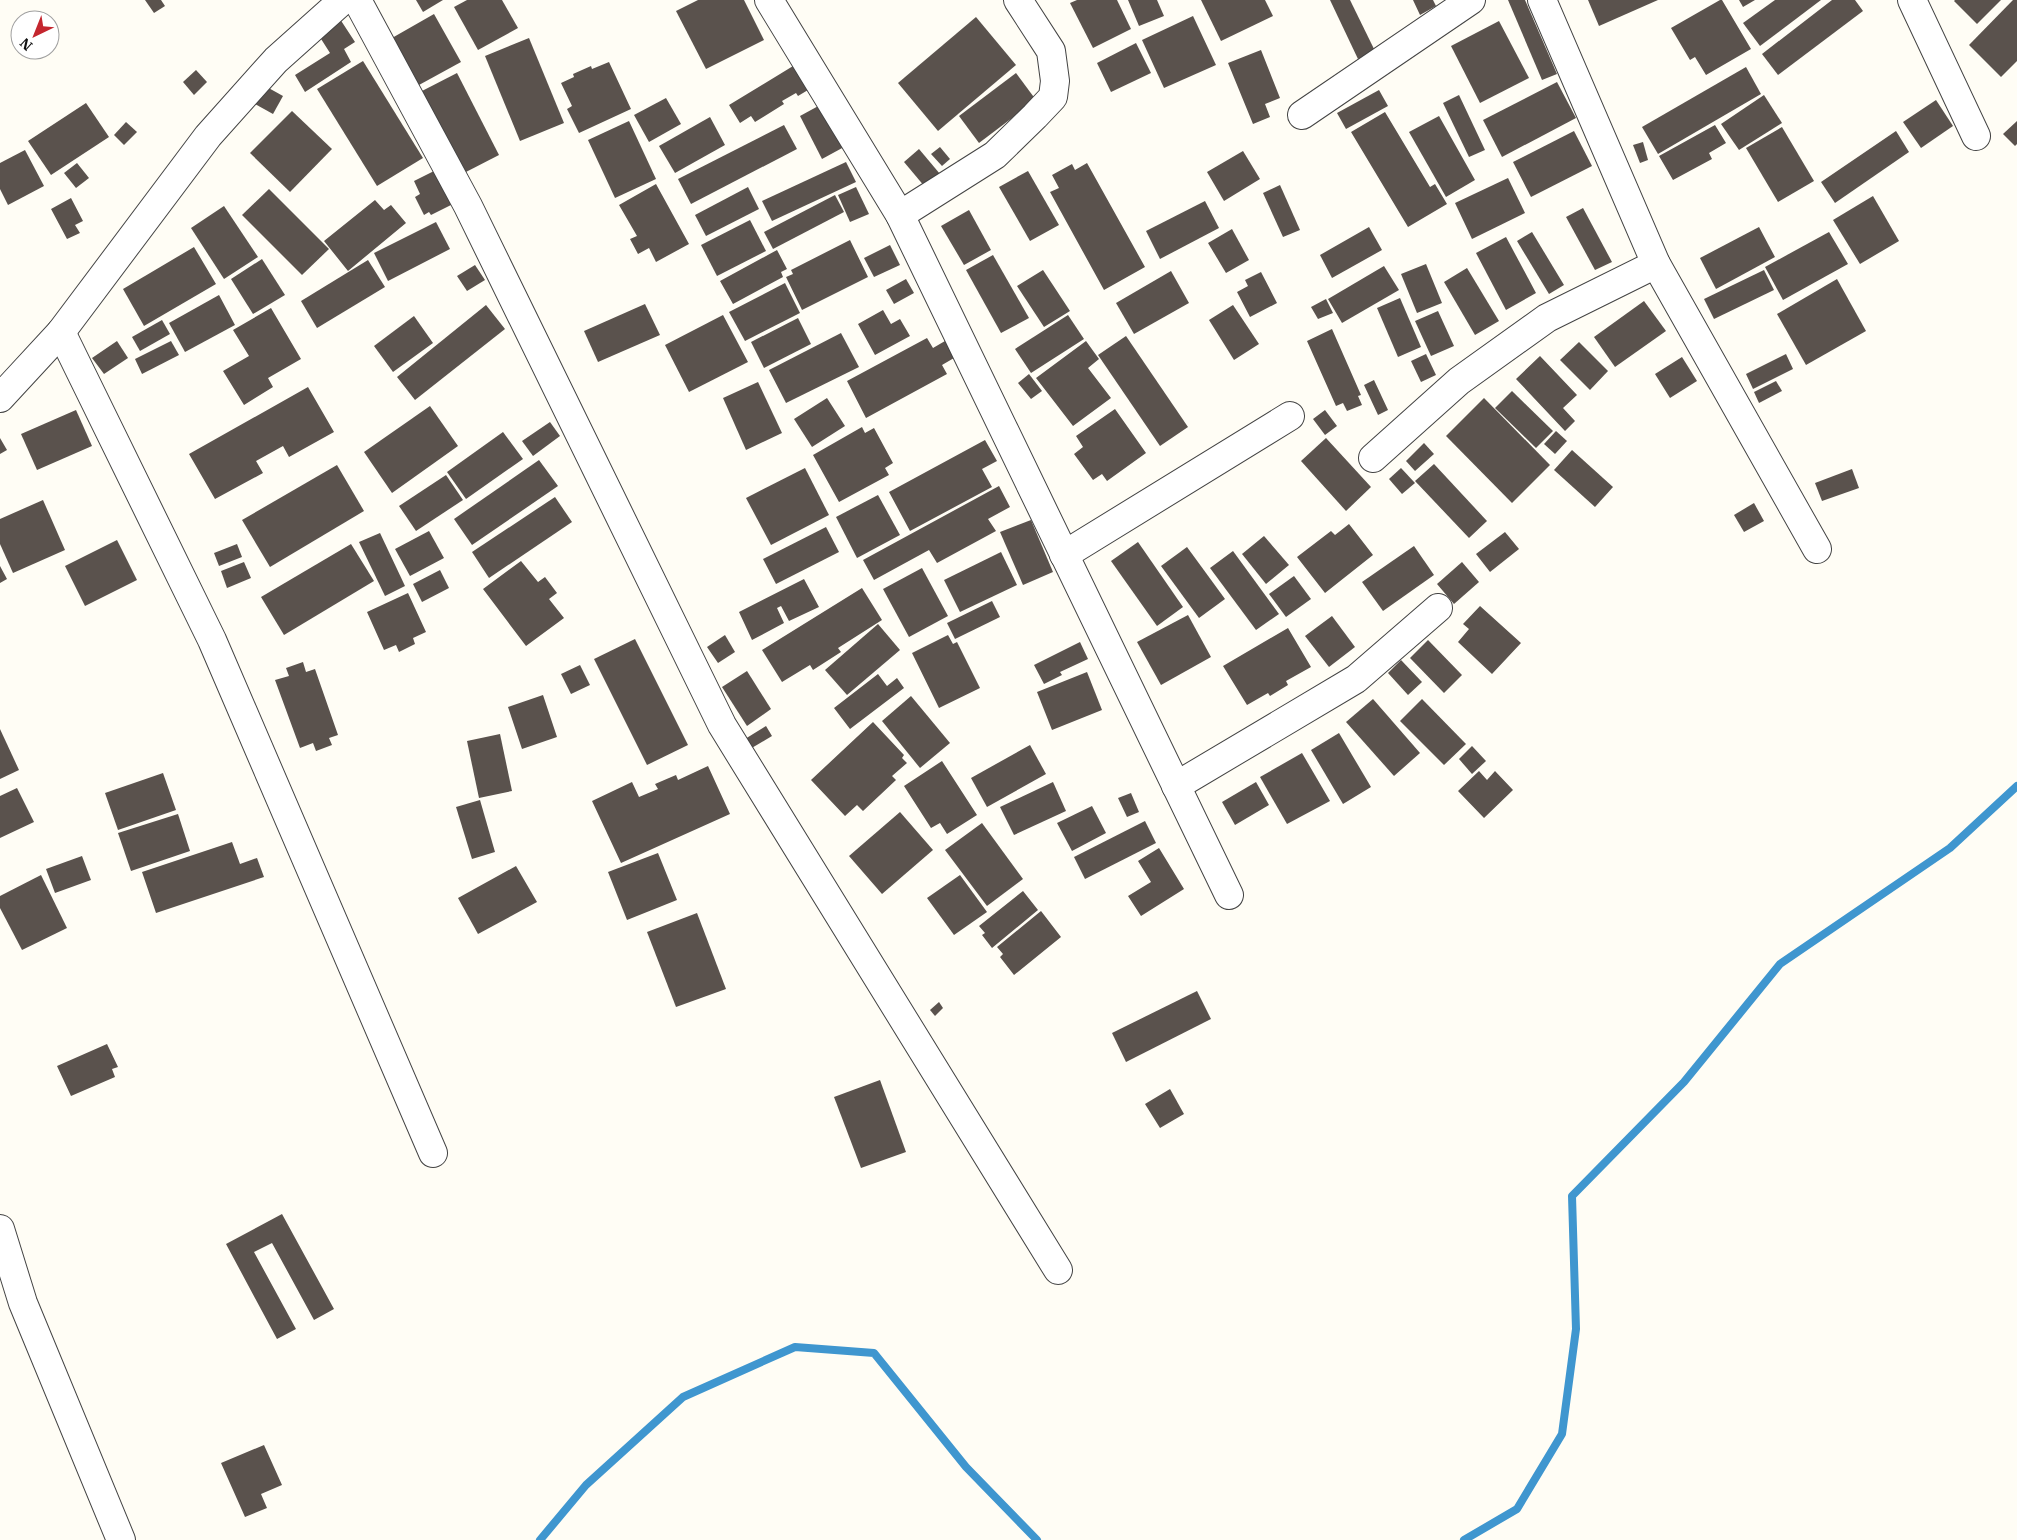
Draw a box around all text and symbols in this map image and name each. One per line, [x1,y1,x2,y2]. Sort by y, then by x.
north arrow [10,10,60,60]
text: N [16,34,36,55]

